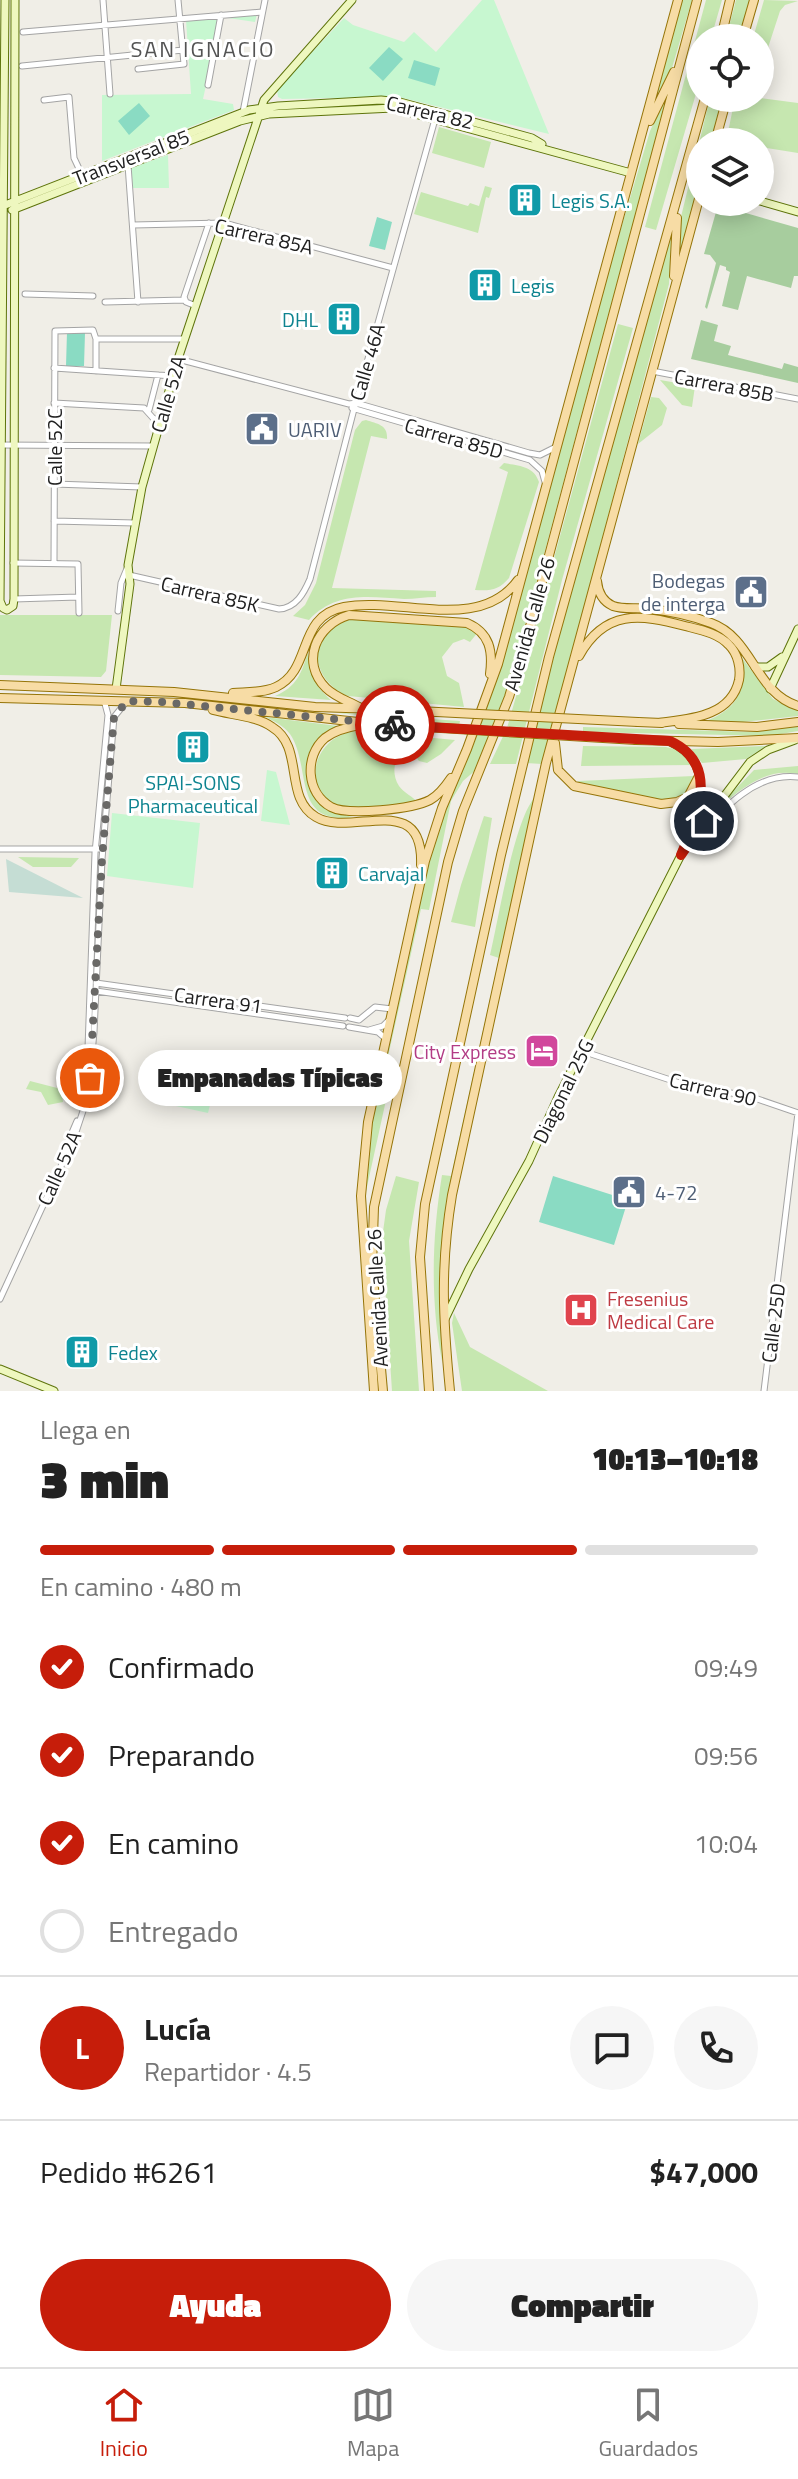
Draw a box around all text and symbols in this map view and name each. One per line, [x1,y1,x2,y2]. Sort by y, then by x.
map controls [686,24,774,216]
button: locate [686,24,774,112]
district label: SAN IGNACIO [130,32,276,66]
street label: Carrera 82 [383,87,477,137]
street label: Transversal 85 [68,121,194,193]
button: layers [686,128,774,216]
building icon: Legis S.A. [506,181,544,219]
place label: Legis S.A. [551,185,630,216]
street label: Carrera 85A [212,210,316,262]
building icon: Legis [466,266,504,304]
place label: Legis [511,270,555,301]
building icon: DHL [325,300,363,338]
place label: DHL [282,304,318,335]
street label: Calle 46A [341,320,393,404]
street label: Calle 52A [142,352,194,436]
street label: Carrera 85B [672,360,776,410]
street label: Calle 52C [39,408,70,486]
street label: Carrera 85D [401,409,507,467]
public building icon: UARIV [243,410,281,448]
place label: UARIV [288,414,342,445]
street label: Avenida Calle 26 [495,553,563,695]
place label: Bodegas de interga [641,565,725,619]
street label: Carrera 85K [158,568,263,620]
public building icon: Bodegas de interga [732,573,770,611]
courier [355,685,435,765]
icon: bike [373,703,417,747]
building icon: SPAI-SONS Pharmaceutical [174,728,212,766]
place label: SPAI-SONS Pharmaceutical [128,767,258,821]
pin [670,787,738,855]
icon: home [682,799,726,843]
building icon: Carvajal [313,854,351,892]
place label: Carvajal [358,858,424,889]
street label: Carrera 91 [172,979,264,1021]
hotel icon: City Express [523,1032,561,1070]
street label: Diagonal 25G [524,1034,602,1148]
place label: City Express [414,1036,516,1067]
pin [56,1044,124,1112]
callout: Empanadas Típicas [138,1050,402,1106]
icon: bag [68,1056,112,1100]
text: Empanadas Típicas [157,1058,383,1097]
street label: Carrera 90 [666,1064,760,1114]
street label: Calle 52A [29,1126,89,1210]
public building icon: 4-72 [610,1173,648,1211]
place label: 4-72 [655,1177,697,1208]
street label: Avenida Calle 26 [358,1228,396,1368]
street label: Calle 25D [753,1281,793,1365]
place label: Fresenius Medical Care [607,1283,714,1337]
hospital icon: Fresenius Medical Care [562,1291,600,1329]
building icon: Fedex [63,1333,101,1371]
place label: Fedex [108,1337,158,1368]
text: Llega en [40,1410,131,1449]
text: 10:13–10:18 [592,1436,758,1482]
text: 3 min [40,1439,169,1518]
text: En camino · 480 m [40,1567,242,1606]
text: Confirmado [108,1644,255,1690]
icon: check [40,1645,84,1689]
text: 09:49 [694,1648,758,1687]
text: Preparando [108,1732,255,1778]
icon: check [40,1733,84,1777]
text: 09:56 [694,1736,758,1775]
text: En camino [108,1820,239,1866]
icon: check [40,1821,84,1865]
text: 10:04 [694,1824,758,1863]
text: Entregado [108,1908,239,1954]
text: Lucía [144,2006,211,2052]
button: chat [570,2006,654,2090]
button: phone [674,2006,758,2090]
text: L [75,2025,89,2071]
text: Repartidor · 4.5 [144,2052,312,2091]
text: Pedido #6261 [40,2149,218,2195]
text: $47,000 [649,2149,758,2195]
button: Ayuda [40,2259,391,2351]
button: Compartir [407,2259,758,2351]
tab: Inicio [100,2383,148,2465]
tab: Mapa [347,2383,399,2465]
tab: Guardados [599,2383,698,2465]

